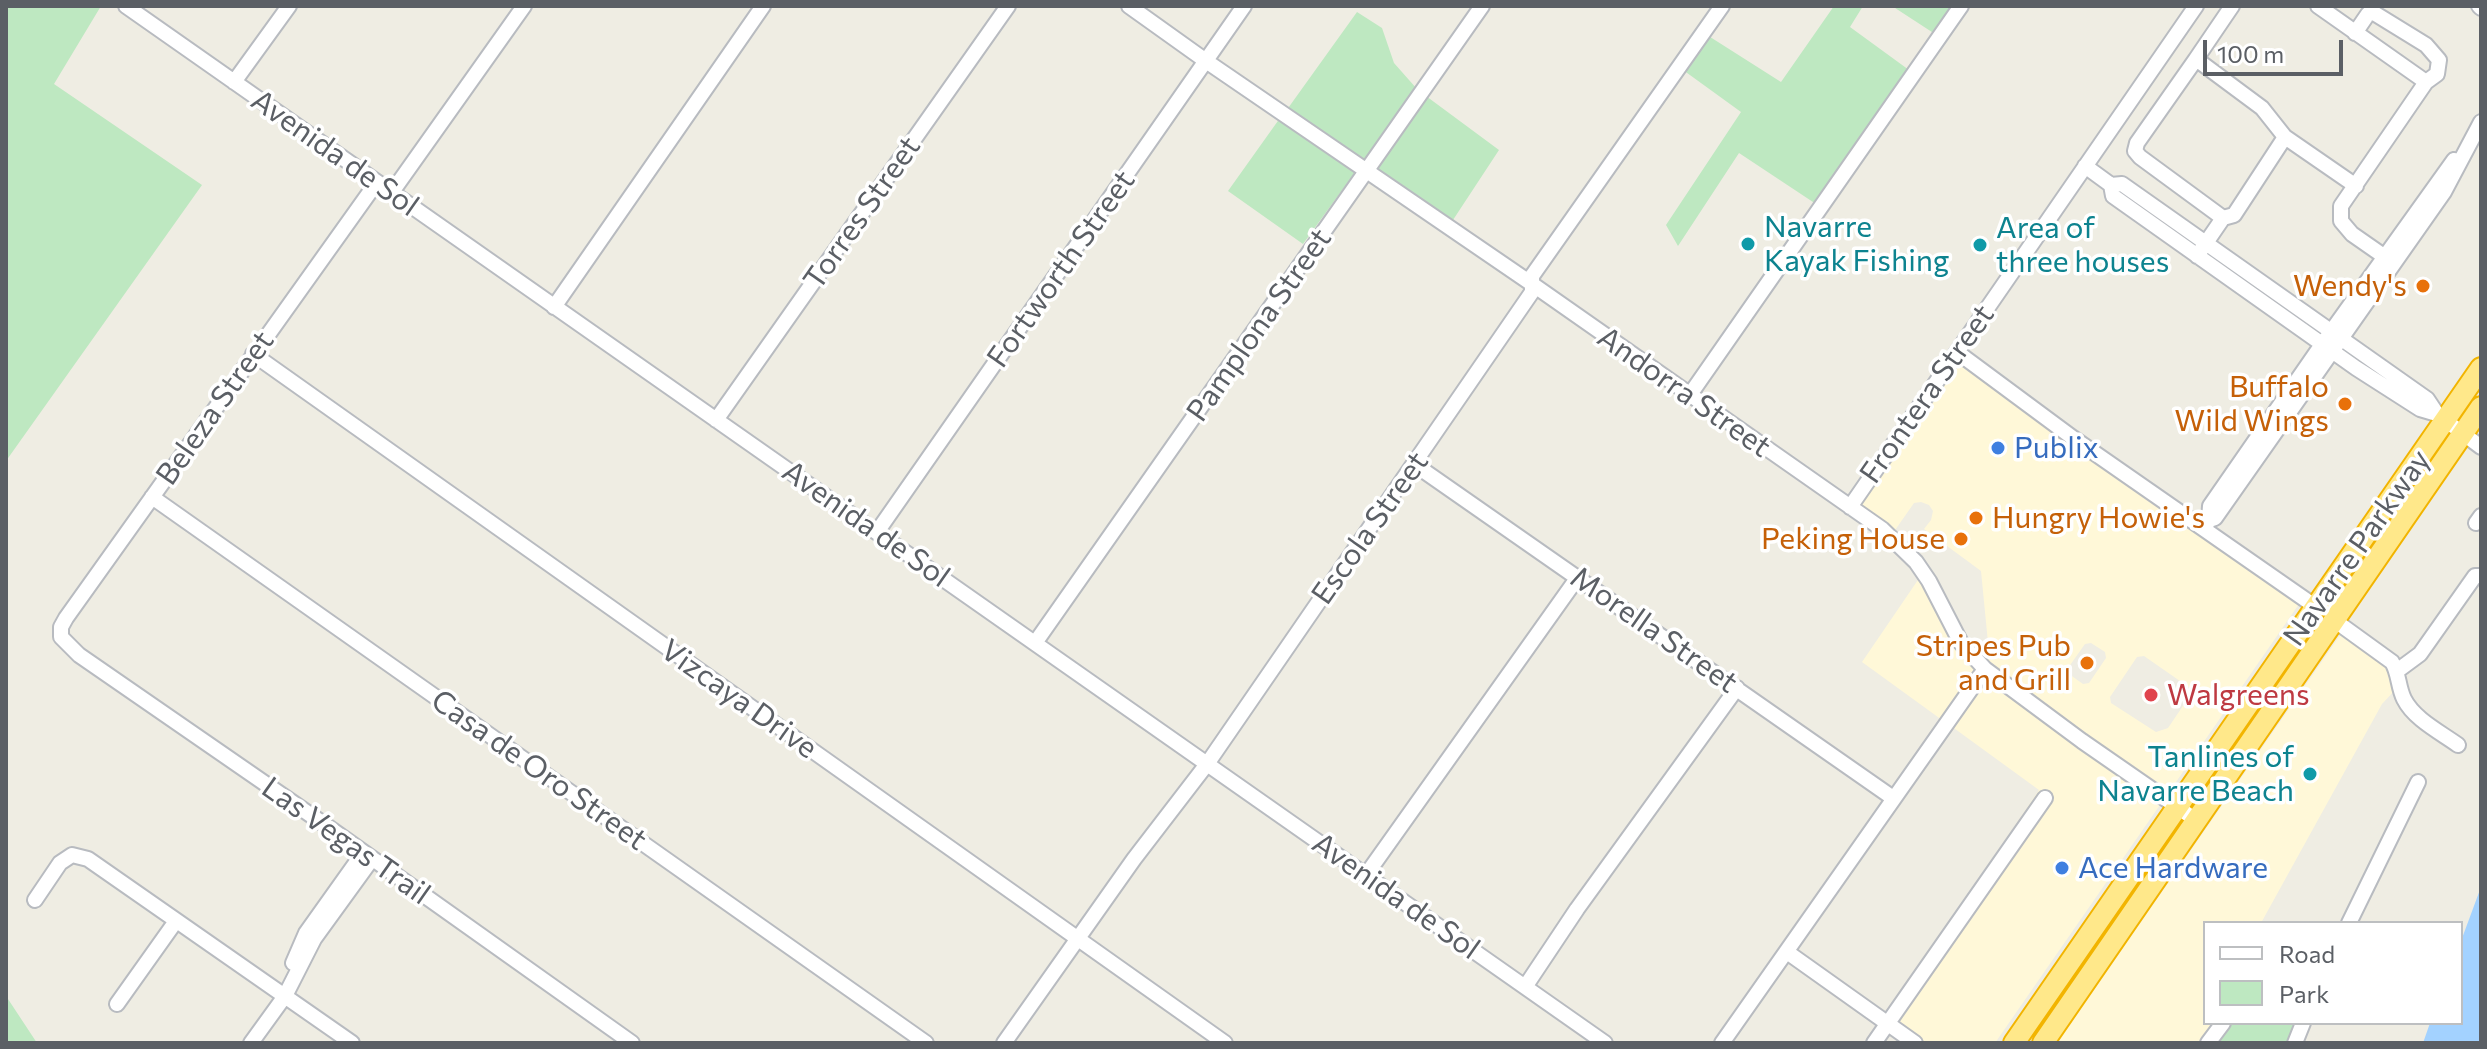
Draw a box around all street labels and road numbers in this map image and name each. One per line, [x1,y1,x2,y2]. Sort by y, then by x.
street label: Avenida de Sol [244,82,426,224]
street label: Torres Street [796,130,928,296]
street label: Fortworth Street [980,164,1142,374]
street label: Pamplona Street [1179,222,1339,428]
street label: Frontera Street [1852,298,2002,490]
street label: Andorra Street [1591,319,1777,465]
street label: Beleza Street [149,324,281,492]
street label: Navarre Parkway [2276,443,2438,653]
street label: Escola Street [1304,445,1436,611]
street label: Avenida de Sol [775,453,957,595]
street label: Morella Street [1564,559,1744,701]
street label: Vizcaya Drive [654,632,824,766]
street label: Casa de Oro Street [424,682,654,858]
street label: Las Vegas Trail [255,770,437,912]
street label: Avenida de Sol [1305,825,1487,967]

